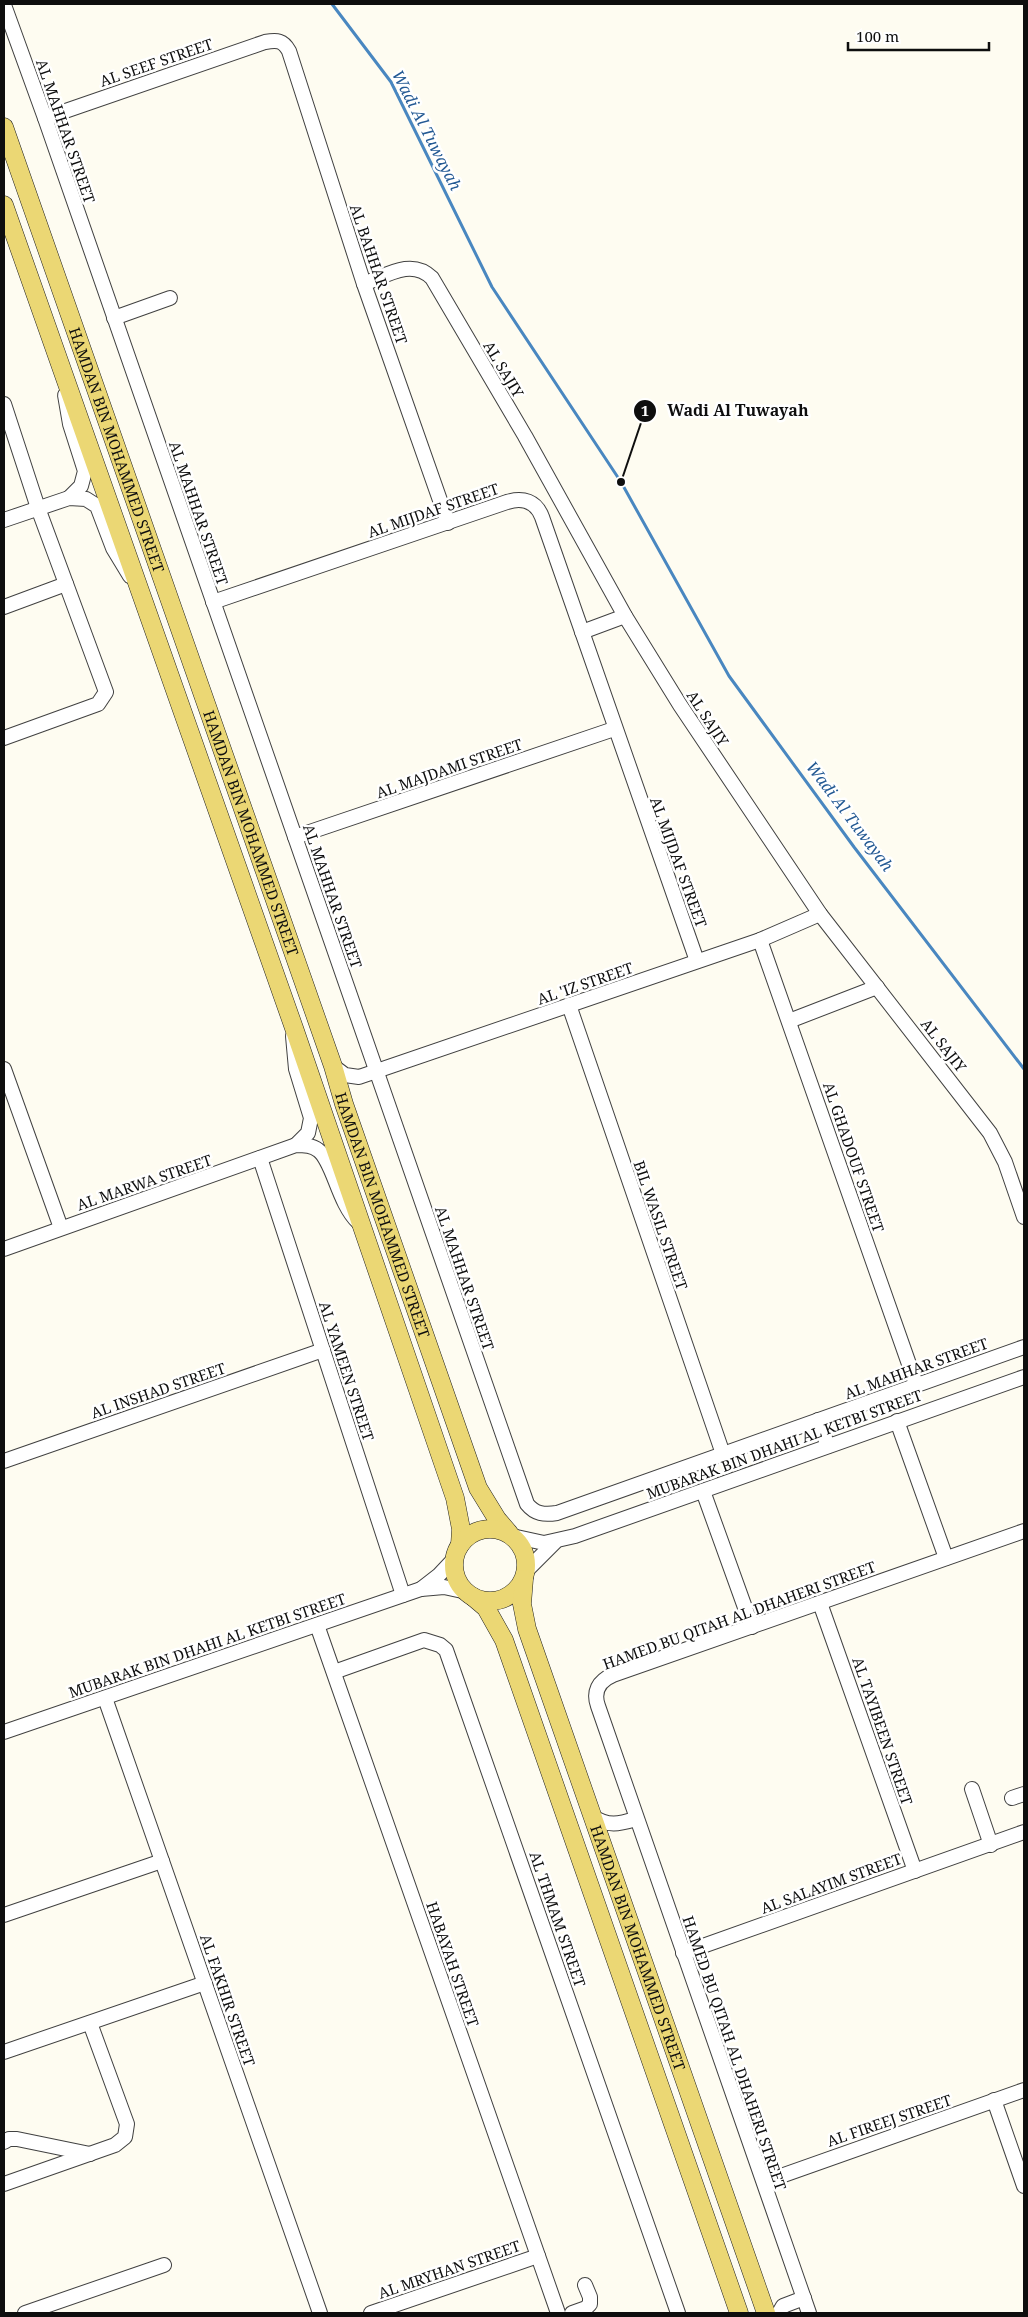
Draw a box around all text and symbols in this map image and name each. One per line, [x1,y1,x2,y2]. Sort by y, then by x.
scale bar [848,20,989,52]
text: 100 m [856,26,899,46]
street label: AL SEEF STREET [97,33,215,91]
street label: AL MAHHAR STREET [32,56,100,206]
water label: Wadi Al Tuwayah [387,66,467,194]
street label: AL BAHHAR STREET [346,201,412,347]
street label: HAMDAN BIN MOHAMMED STREET [65,324,169,575]
street label: AL SAJIY [479,337,529,401]
callout: Wadi Al Tuwayah [632,395,819,426]
text: Wadi Al Tuwayah [667,399,809,421]
text: 1 [641,400,649,420]
street label: AL MAHHAR STREET [165,438,233,588]
street label: AL MIJDAF STREET [365,478,501,542]
street label: AL SAJIY [683,686,734,750]
street label: HAMDAN BIN MOHAMMED STREET [199,708,304,958]
street label: AL MAJDAMI STREET [373,734,525,802]
water label: Wadi Al Tuwayah [801,756,899,876]
street label: AL MIJDAF STREET [646,794,712,930]
street label: AL MAHHAR STREET [299,821,367,971]
street label: AL 'IZ STREET [534,957,636,1009]
street label: AL SAJIY [917,1014,971,1076]
street label: AL GHADOUF STREET [819,1079,889,1235]
street label: HAMDAN BIN MOHAMMED STREET [331,1090,435,1340]
street label: AL MARWA STREET [74,1149,214,1215]
street label: BIL WASIL STREET [629,1158,693,1292]
street label: AL MAHHAR STREET [431,1203,499,1353]
street label: AL YAMEEN STREET [315,1299,379,1443]
street label: AL MAHHAR STREET [841,1333,991,1403]
street label: AL INSHAD STREET [88,1358,228,1422]
street label: MUBARAK BIN DHAHI AL KETBI STREET [643,1385,925,1503]
street label: HAMED BU QITAH AL DHAHERI STREET [600,1556,878,1674]
street label: MUBARAK BIN DHAHI AL KETBI STREET [66,1588,348,1702]
street label: AL TAYIBEEN STREET [848,1654,918,1808]
street label: HAMDAN BIN MOHAMMED STREET [586,1822,690,2073]
street label: AL THMAM STREET [525,1848,591,1990]
street label: AL SALAYIM STREET [758,1848,904,1918]
street label: HABAYAH STREET [422,1899,484,2029]
street label: HAMED BU QITAH AL DHAHERI STREET [679,1913,791,2193]
street label: AL FAKHIR STREET [196,1931,260,2069]
street label: AL FIREEJ STREET [824,2089,954,2151]
street label: AL MRYHAN STREET [375,2235,523,2303]

